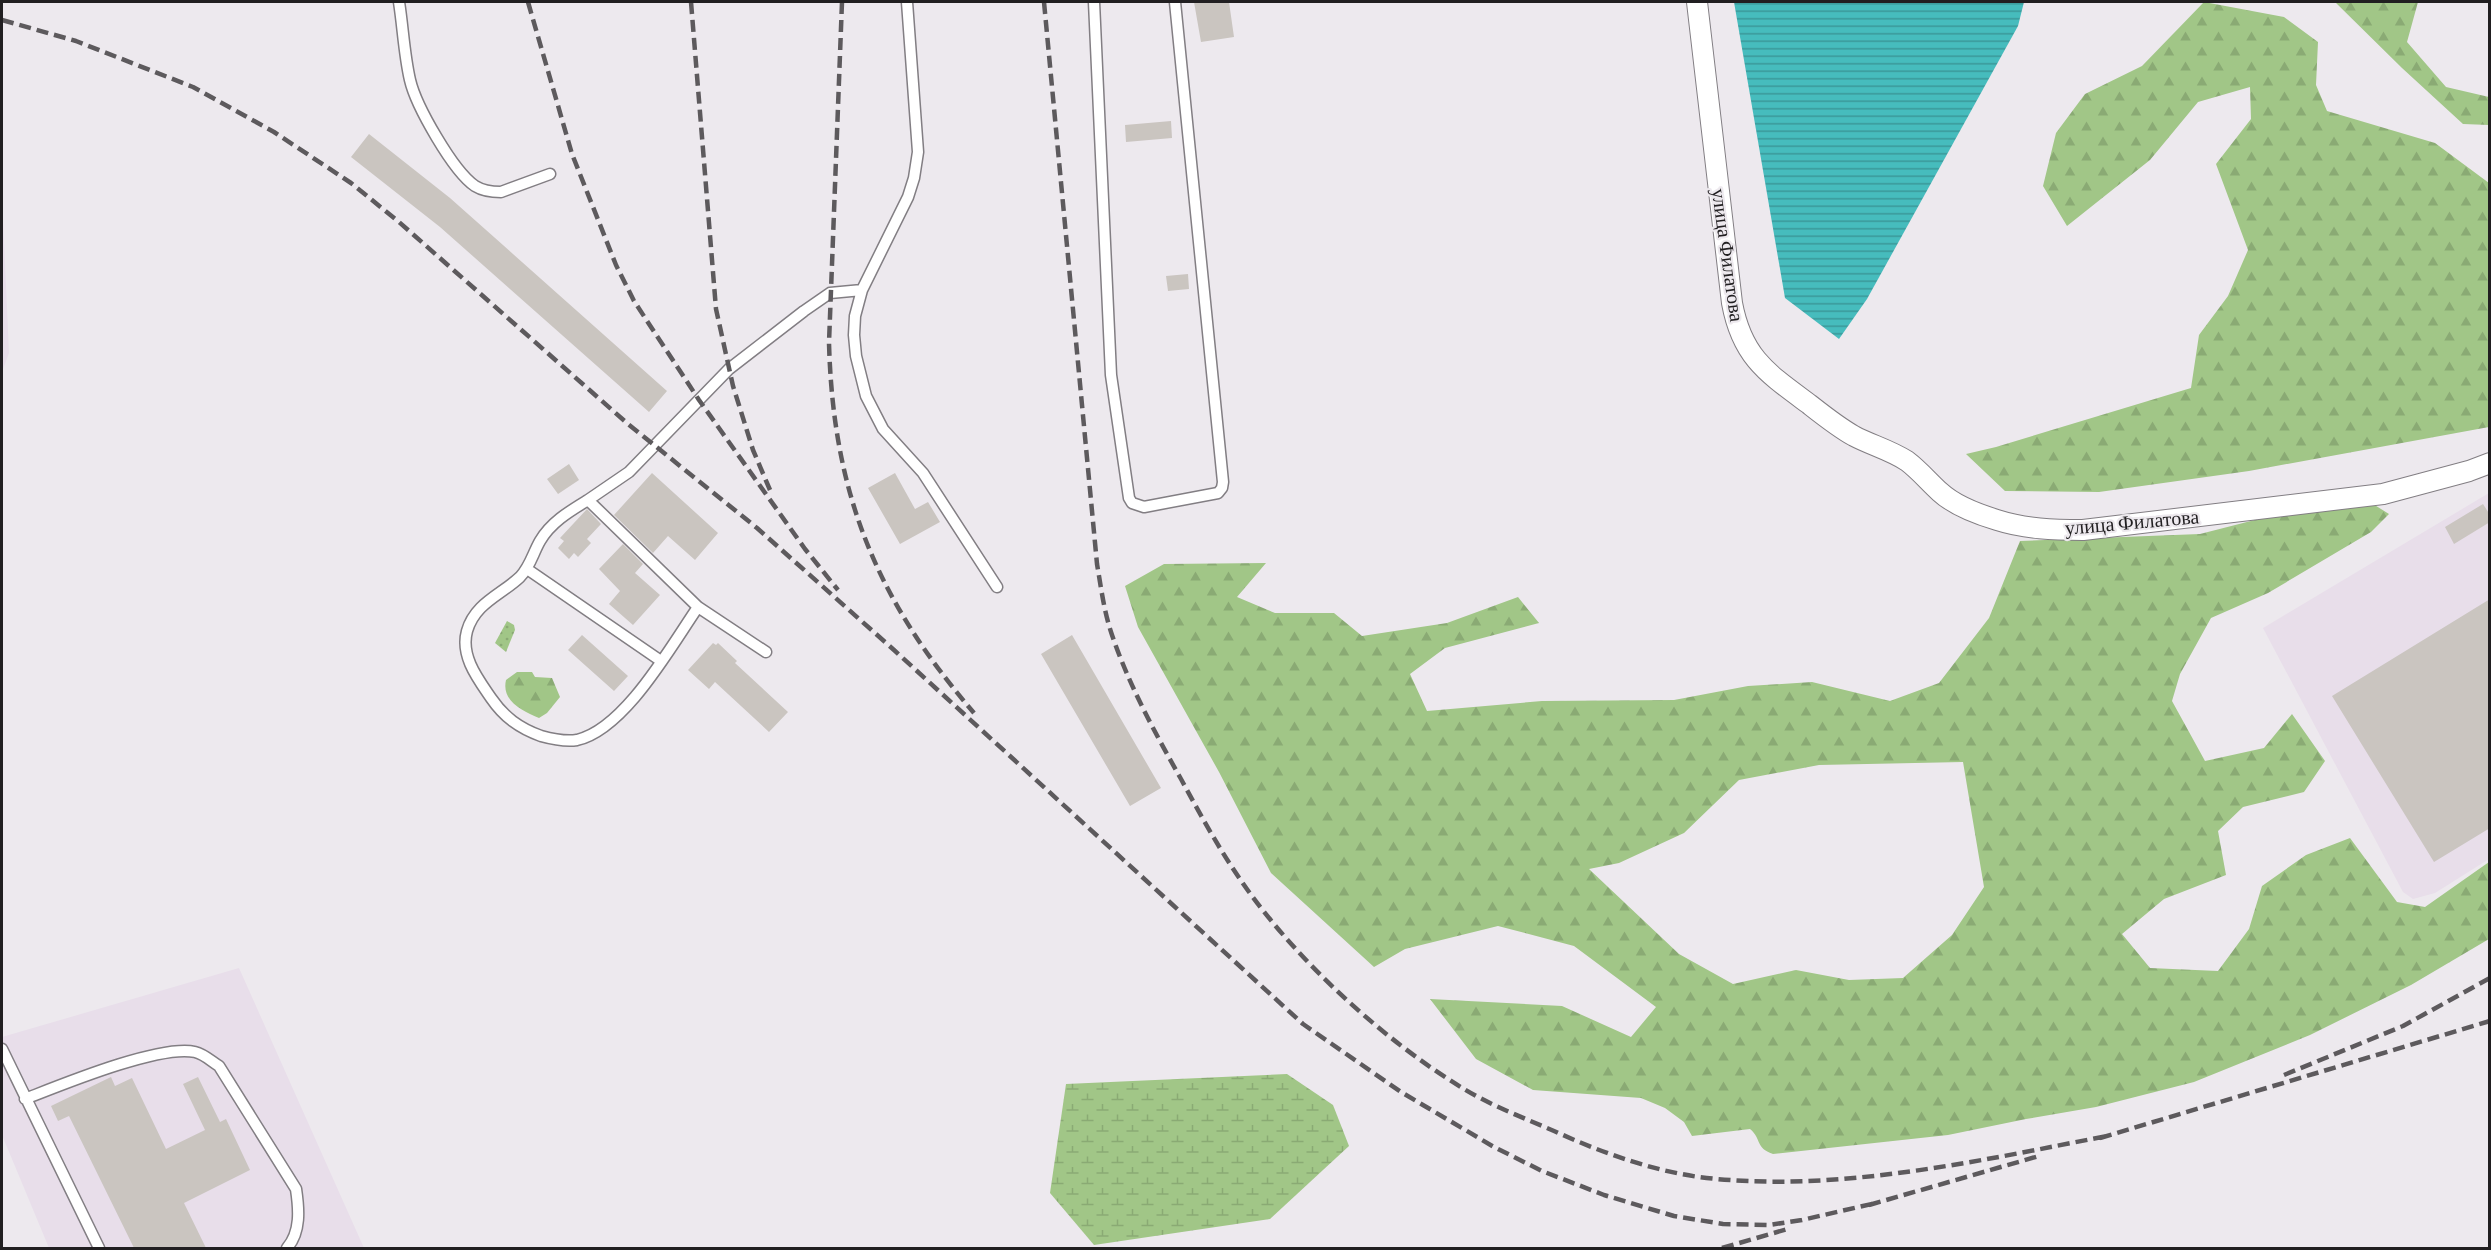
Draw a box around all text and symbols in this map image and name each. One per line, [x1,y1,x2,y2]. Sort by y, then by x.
street label: улица Филатова [1707,187,1748,323]
street label: улица Филатова [2064,505,2200,540]

